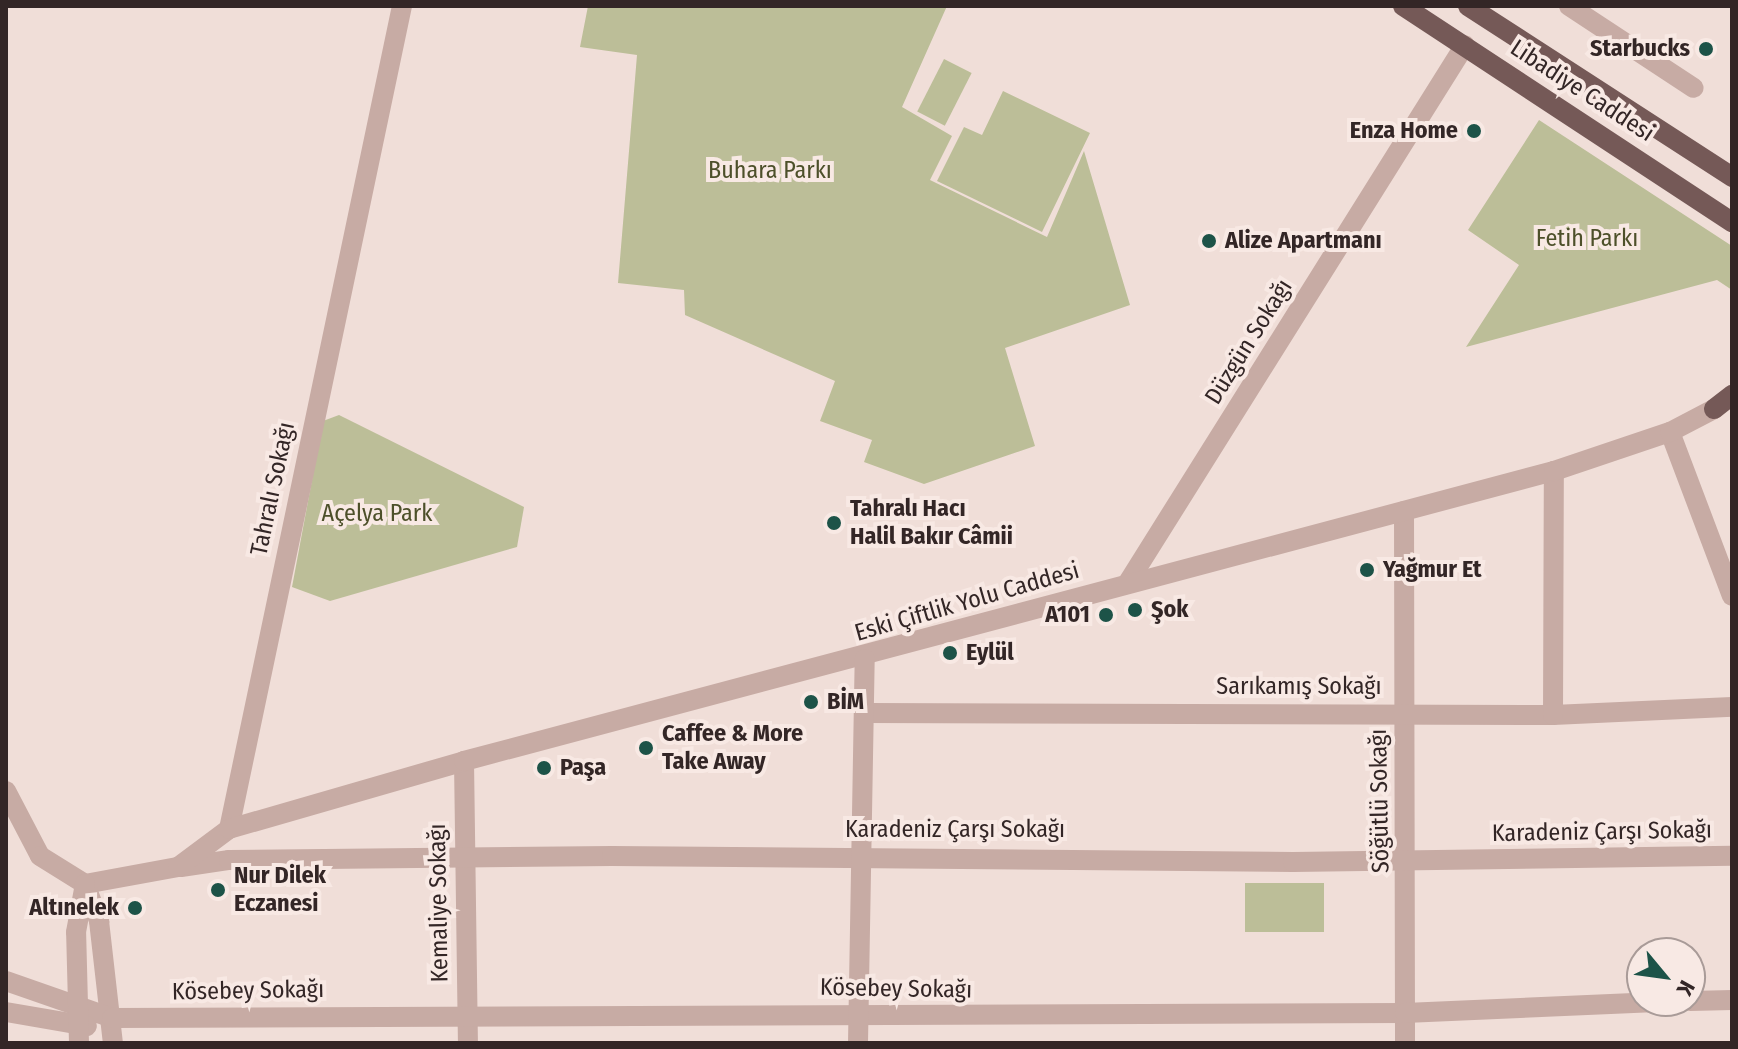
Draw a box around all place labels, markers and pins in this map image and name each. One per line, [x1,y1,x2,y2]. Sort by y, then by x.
place label: Starbucks [1590,35,1690,63]
marker: Starbucks [1697,40,1715,58]
place label: Enza Home [1350,117,1458,145]
marker: Enza Home [1465,122,1483,140]
place label: Alize Apartmanı [1225,227,1382,255]
marker: Alize Apartmanı [1200,232,1218,250]
place label: Tahralı Hacı Halil Bakır Câmii [850,495,1013,551]
marker: Tahralı Hacı Halil Bakır Câmii [825,514,843,532]
place label: Yağmur Et [1383,556,1481,584]
marker: Yağmur Et [1358,561,1376,579]
place label: Şok [1151,596,1188,624]
place label: A101 [1045,601,1090,629]
marker: Şok [1126,601,1144,619]
marker: A101 [1097,606,1115,624]
place label: Eylül [966,639,1014,667]
marker: Eylül [941,644,959,662]
place label: BİM [827,688,864,716]
marker: BİM [802,693,820,711]
place label: Caffee & More Take Away [662,720,803,776]
marker: Caffee & More Take Away [637,739,655,757]
place label: Paşa [560,754,606,782]
marker: Paşa [535,759,553,777]
place label: Nur Dilek Eczanesi [234,862,326,918]
marker: Nur Dilek Eczanesi [209,881,227,899]
place label: Altınelek [29,894,119,922]
marker: Altınelek [126,899,144,917]

